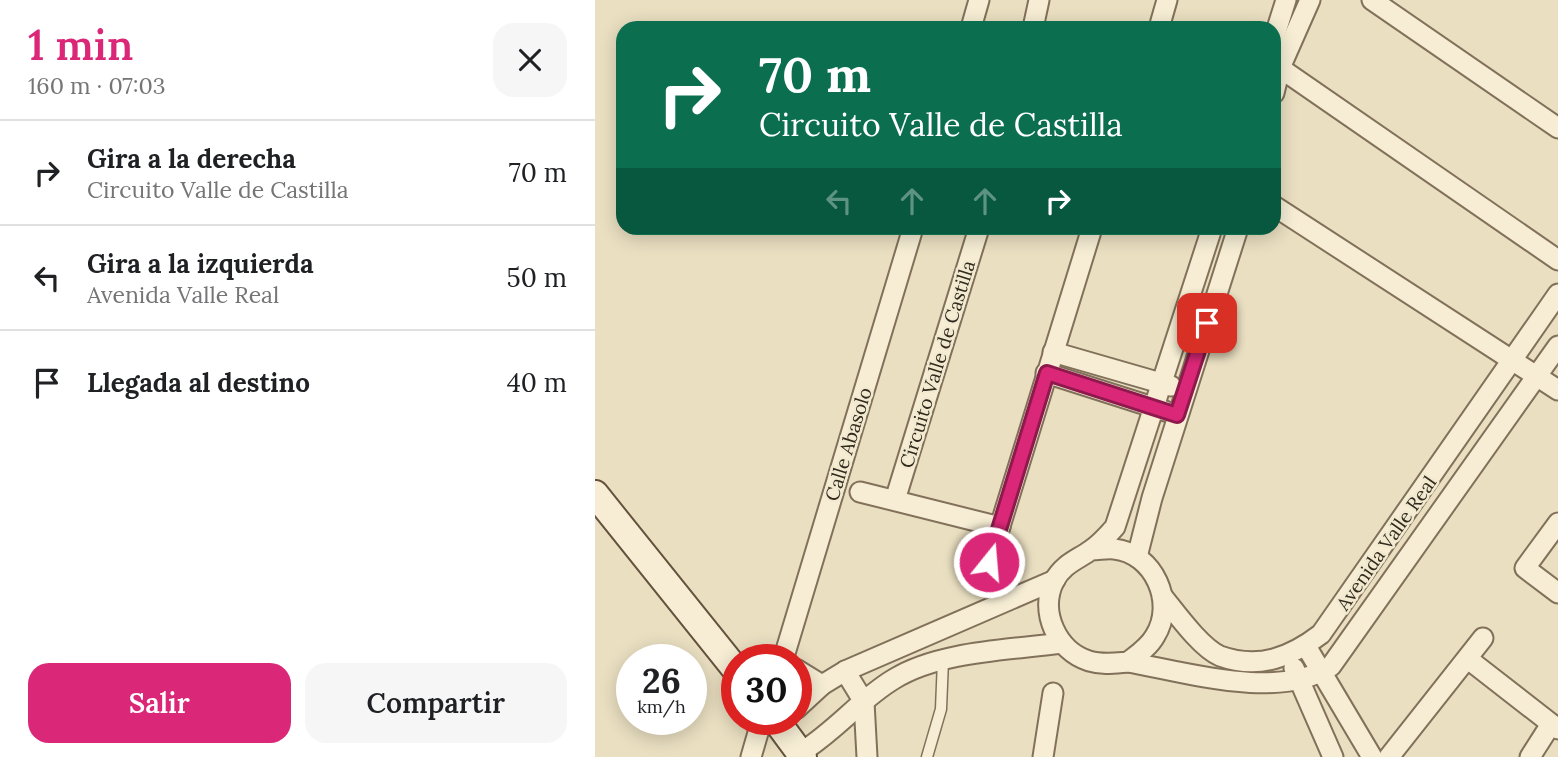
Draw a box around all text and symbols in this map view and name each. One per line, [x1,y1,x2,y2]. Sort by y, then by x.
text: 1 min [28,18,133,72]
button: close [493,23,567,97]
text: 70 m [759,43,871,105]
icon: right [644,49,735,140]
text: 160 m · 07:03 [28,71,166,100]
text: Circuito Valle de Castilla [759,104,1123,145]
text: Gira a la derecha [87,142,296,175]
icon: right [28,154,66,192]
text: 70 m [509,156,567,189]
text: Circuito Valle de Castilla [87,175,349,204]
icon: left [820,182,858,220]
icon: ahead [893,182,931,220]
icon: ahead [966,182,1004,220]
icon: right [1039,182,1077,220]
text: Gira a la izquierda [87,247,314,280]
street label: Circuito Valle de Castilla [894,257,980,471]
icon: left [28,259,66,297]
text: 50 m [507,261,567,294]
text: Avenida Valle Real [87,280,279,309]
pin [1177,293,1237,353]
icon: arrive [1188,304,1226,342]
icon: arrive [28,364,66,402]
text: Llegada al destino [87,366,310,399]
text: 40 m [507,366,567,399]
street label: Calle Abasolo [819,384,877,504]
street label: Avenida Valle Real [1330,471,1441,616]
position arrow [952,525,1026,599]
speed limit sign: 30 [721,644,812,735]
text: 26 [642,658,681,703]
button: Salir [28,663,291,743]
button: Compartir [305,663,567,743]
text: km/h [637,695,686,718]

